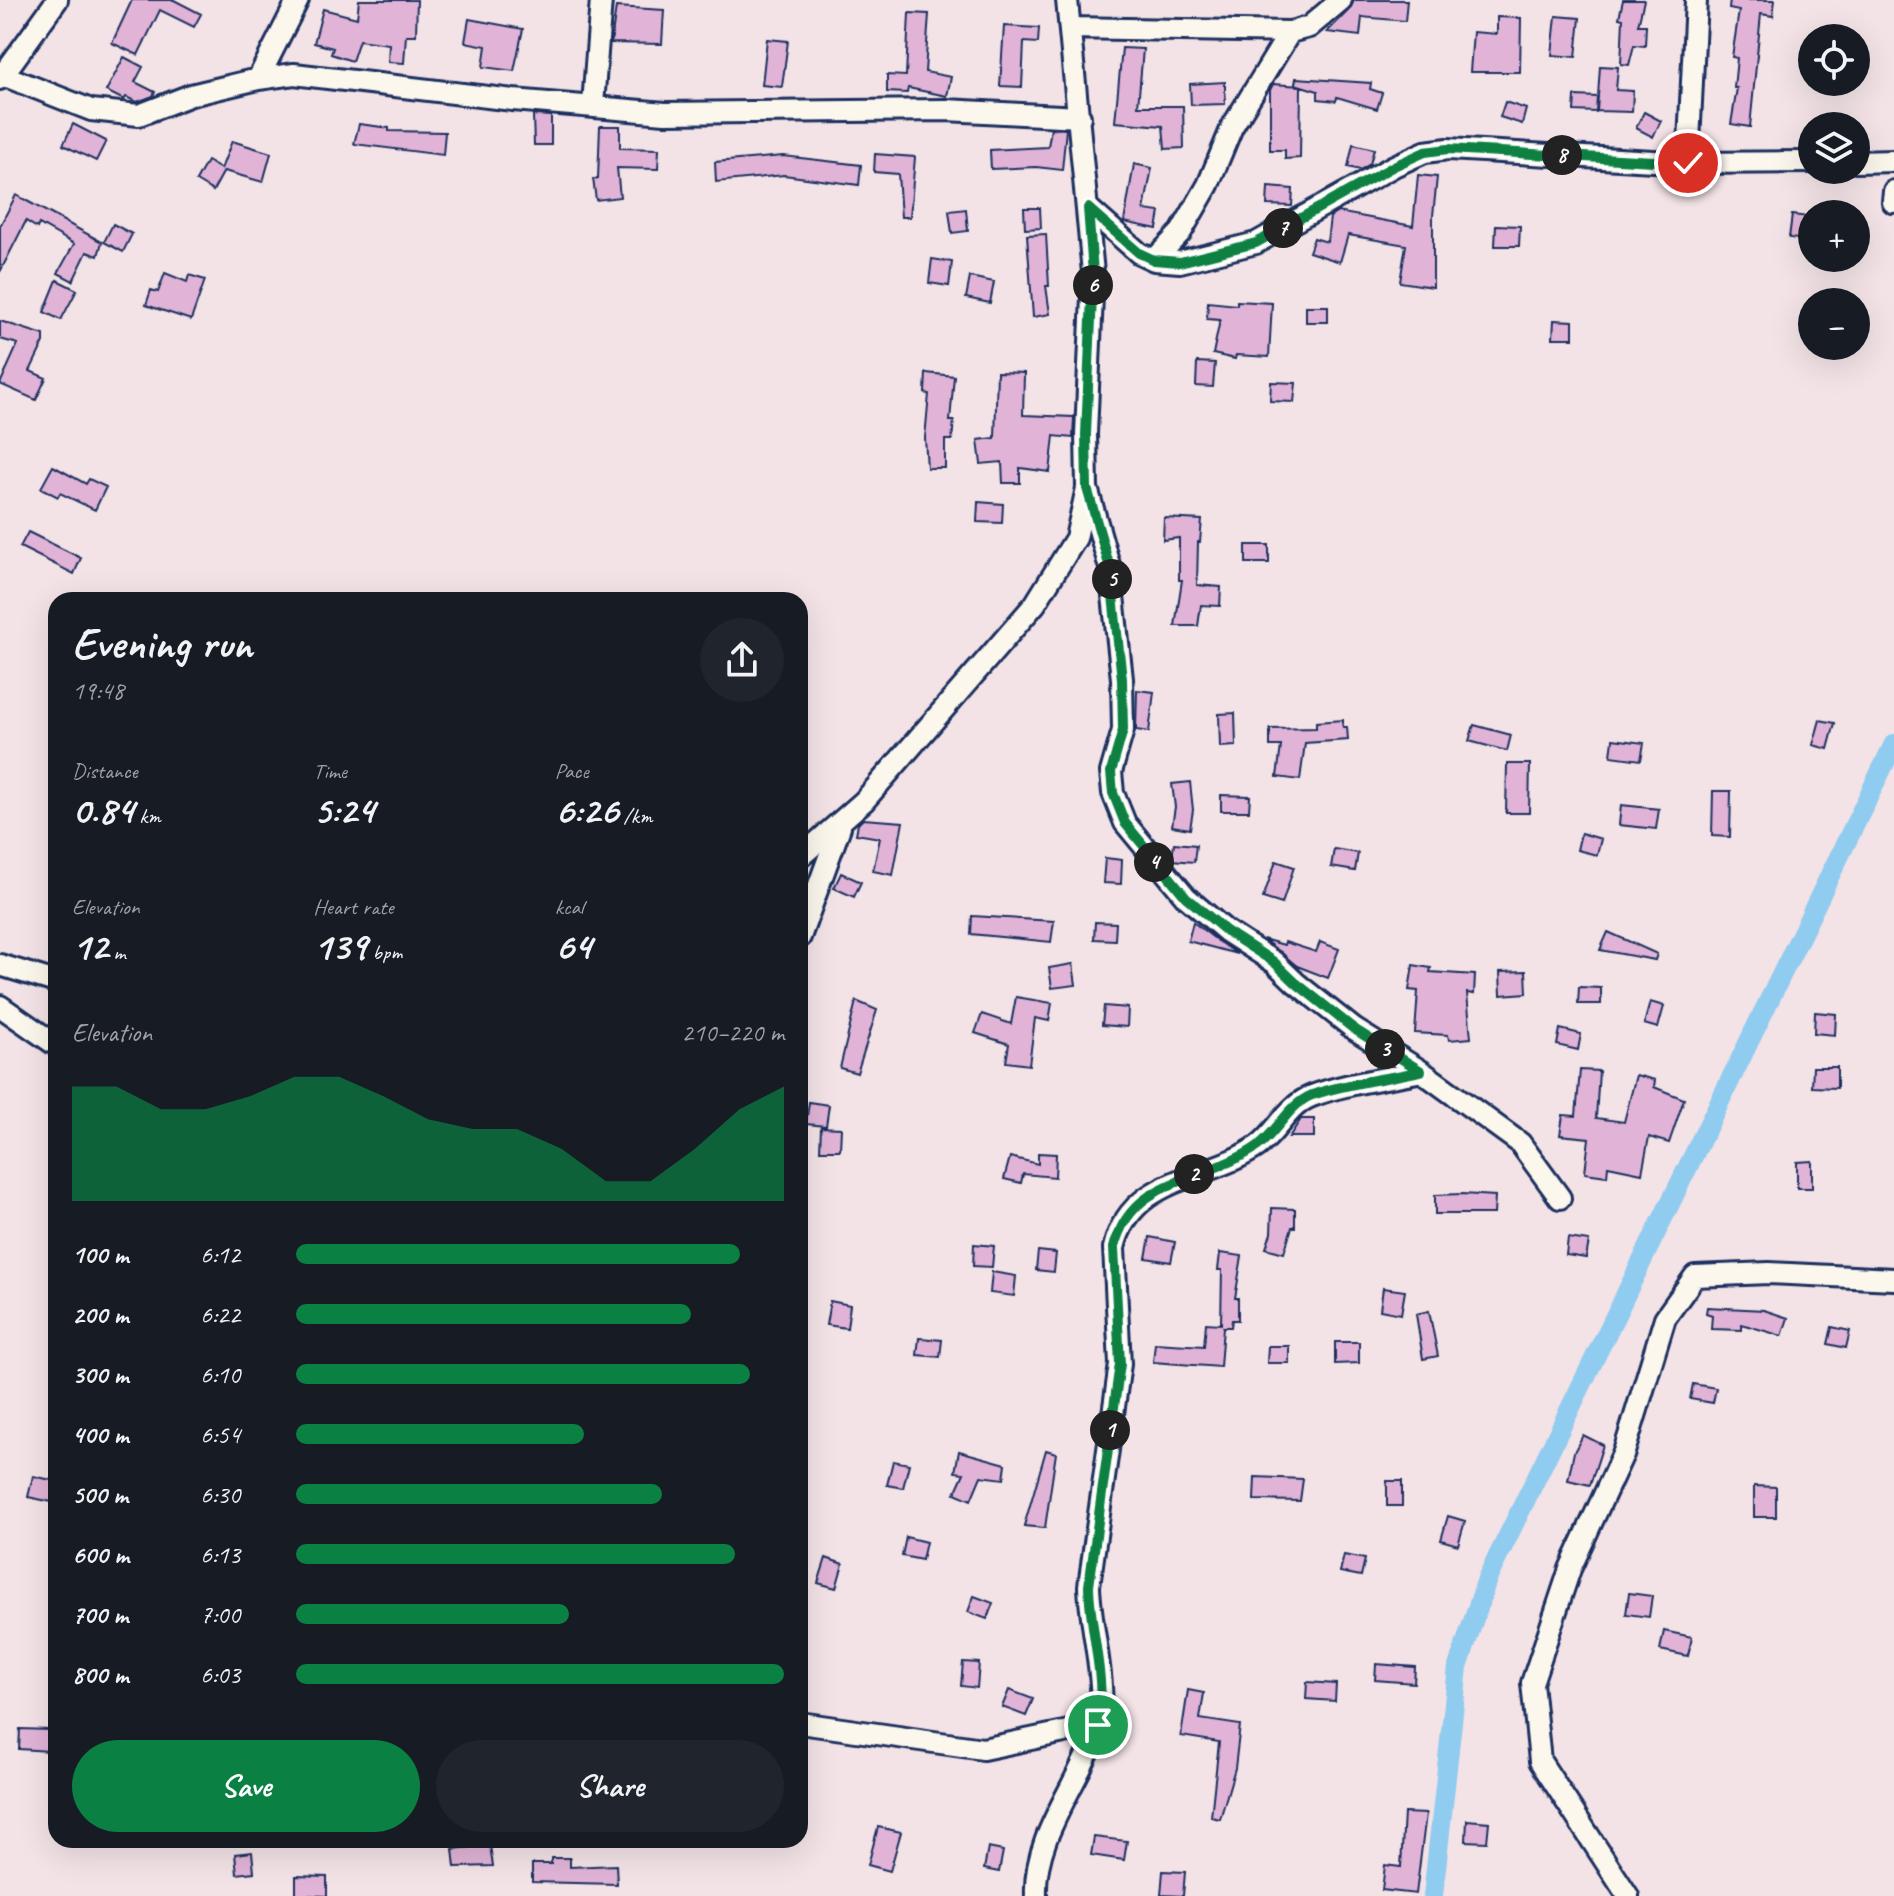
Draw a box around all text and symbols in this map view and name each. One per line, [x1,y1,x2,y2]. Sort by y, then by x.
map controls [1798,24,1870,360]
button: locate [1798,24,1870,96]
button: layers [1798,112,1870,184]
pin [1654,129,1722,197]
pin: 8 [1542,135,1582,175]
text: 8 [1557,141,1567,169]
icon: check [1666,141,1710,185]
button: + [1798,200,1870,272]
pin: 7 [1263,208,1303,248]
text: 7 [1278,214,1288,242]
pin: 6 [1073,265,1113,305]
text: 6 [1088,271,1098,299]
button: − [1798,288,1870,360]
pin: 5 [1092,559,1132,599]
text: 5 [1107,565,1117,593]
text: Evening run [72,616,252,671]
button: share [700,618,784,702]
text: 19:48 [72,674,124,707]
text: Distance [72,757,138,785]
text: Time [313,757,347,785]
text: Pace [555,757,589,785]
text: 0.84 [72,785,134,835]
text: 5:24 [313,785,375,835]
text: 6:26 [555,785,618,835]
text: km [134,802,161,830]
text: /km [618,802,652,830]
pin: 4 [1134,842,1174,882]
text: 4 [1149,848,1159,876]
text: Elevation [72,893,140,921]
text: Heart rate [313,893,394,921]
text: kcal [555,893,584,921]
text: 12 [72,921,108,971]
text: 139 [313,921,367,971]
text: 64 [555,921,592,971]
text: m [108,938,126,966]
text: bpm [367,938,402,966]
text: Elevation [72,1016,152,1049]
text: 210–220 m [681,1016,784,1049]
pin: 3 [1365,1029,1405,1069]
text: 3 [1380,1035,1390,1063]
pin: 2 [1174,1154,1214,1194]
text: 2 [1189,1160,1199,1188]
text: 100 m [72,1238,128,1271]
text: 6:12 [200,1238,240,1271]
text: 200 m [72,1298,128,1331]
text: 6:22 [200,1298,240,1331]
text: 300 m [72,1358,128,1391]
text: 6:10 [200,1358,240,1391]
pin: 1 [1090,1410,1130,1450]
text: 1 [1105,1416,1115,1444]
text: 400 m [72,1418,128,1451]
text: 6:54 [200,1418,240,1451]
text: 500 m [72,1478,128,1511]
text: 6:30 [200,1478,240,1511]
text: 600 m [72,1538,129,1571]
text: 6:13 [200,1538,240,1571]
text: 700 m [72,1598,128,1631]
text: 7:00 [200,1598,240,1631]
text: 800 m [72,1658,128,1691]
text: 6:03 [200,1658,240,1691]
pin [1064,1691,1132,1759]
icon: arrive [1076,1703,1120,1747]
button: Save [72,1740,420,1832]
button: Share [436,1740,784,1832]

